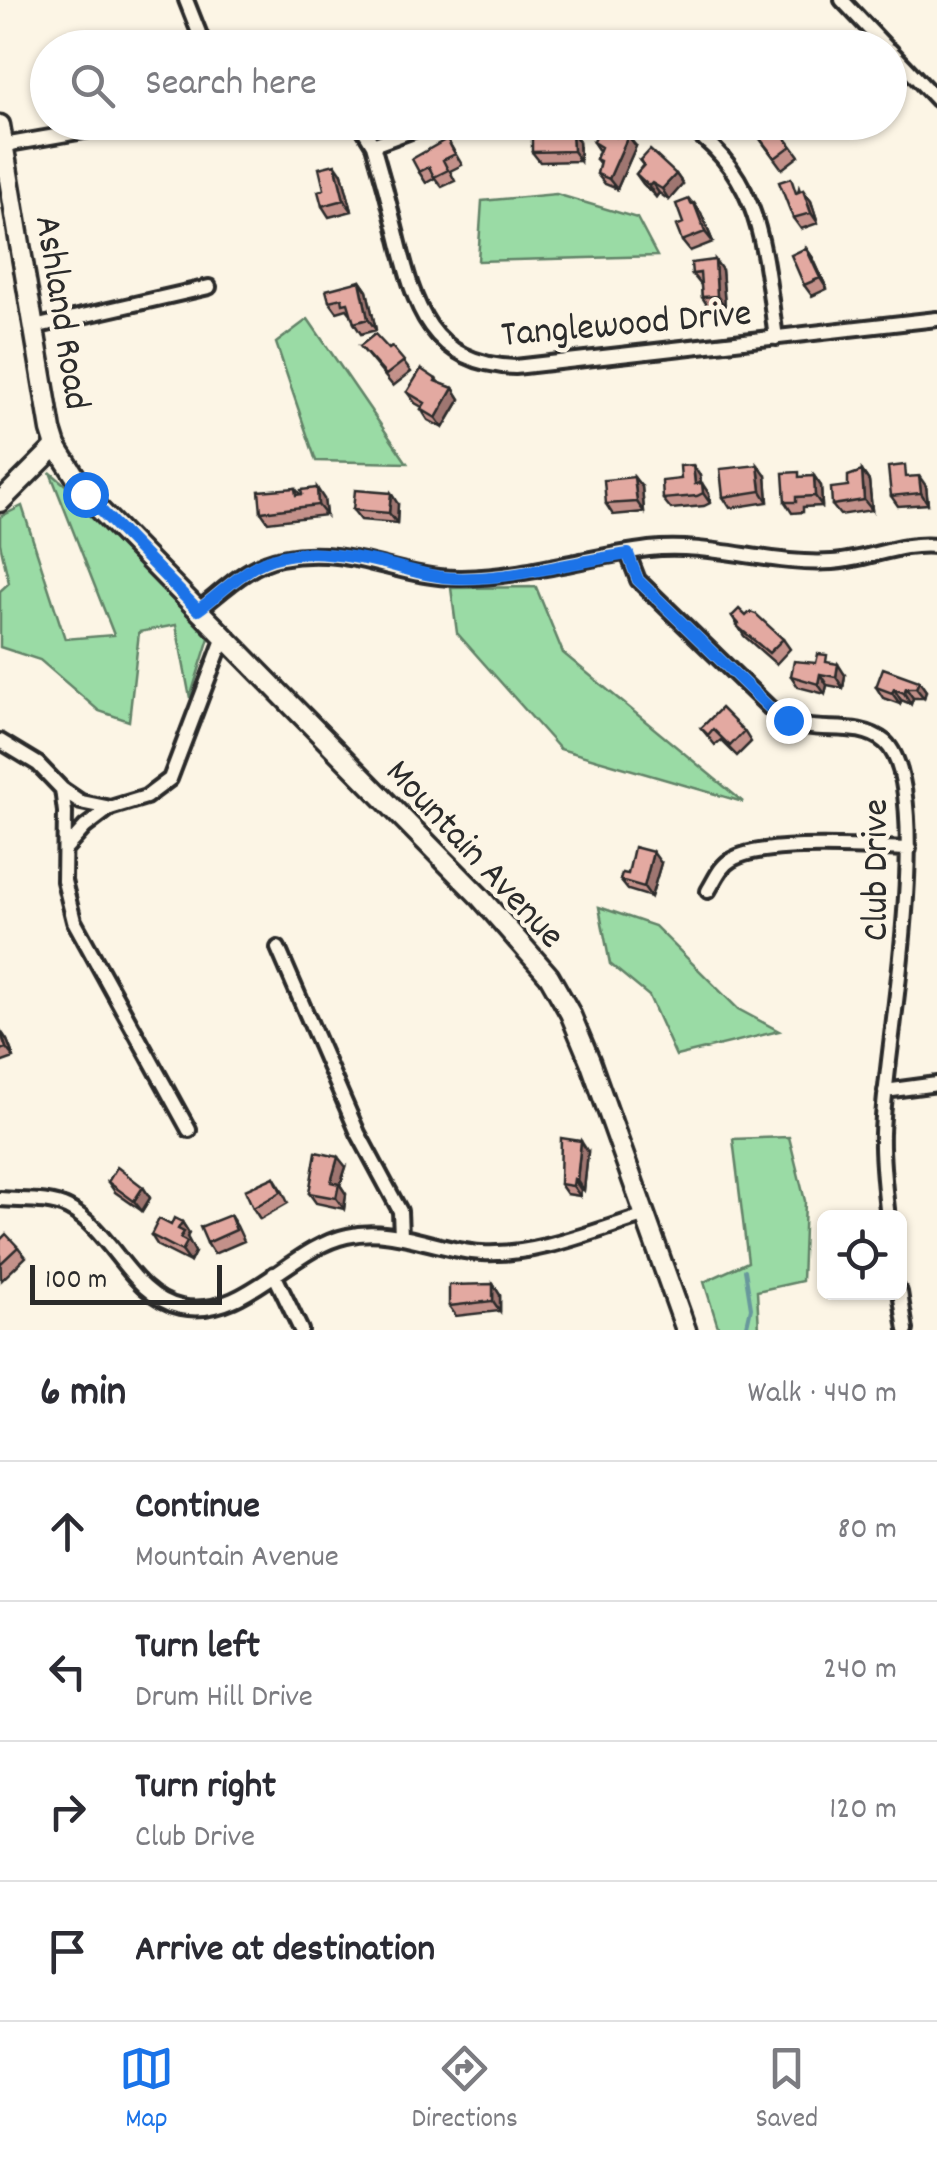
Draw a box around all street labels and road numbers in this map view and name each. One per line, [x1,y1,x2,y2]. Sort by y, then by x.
street label: Ashland Road [17,212,102,414]
street label: Tanglewood Drive [499,288,754,365]
street label: Mountain Avenue [370,748,576,963]
street label: Club Drive [851,799,906,941]

